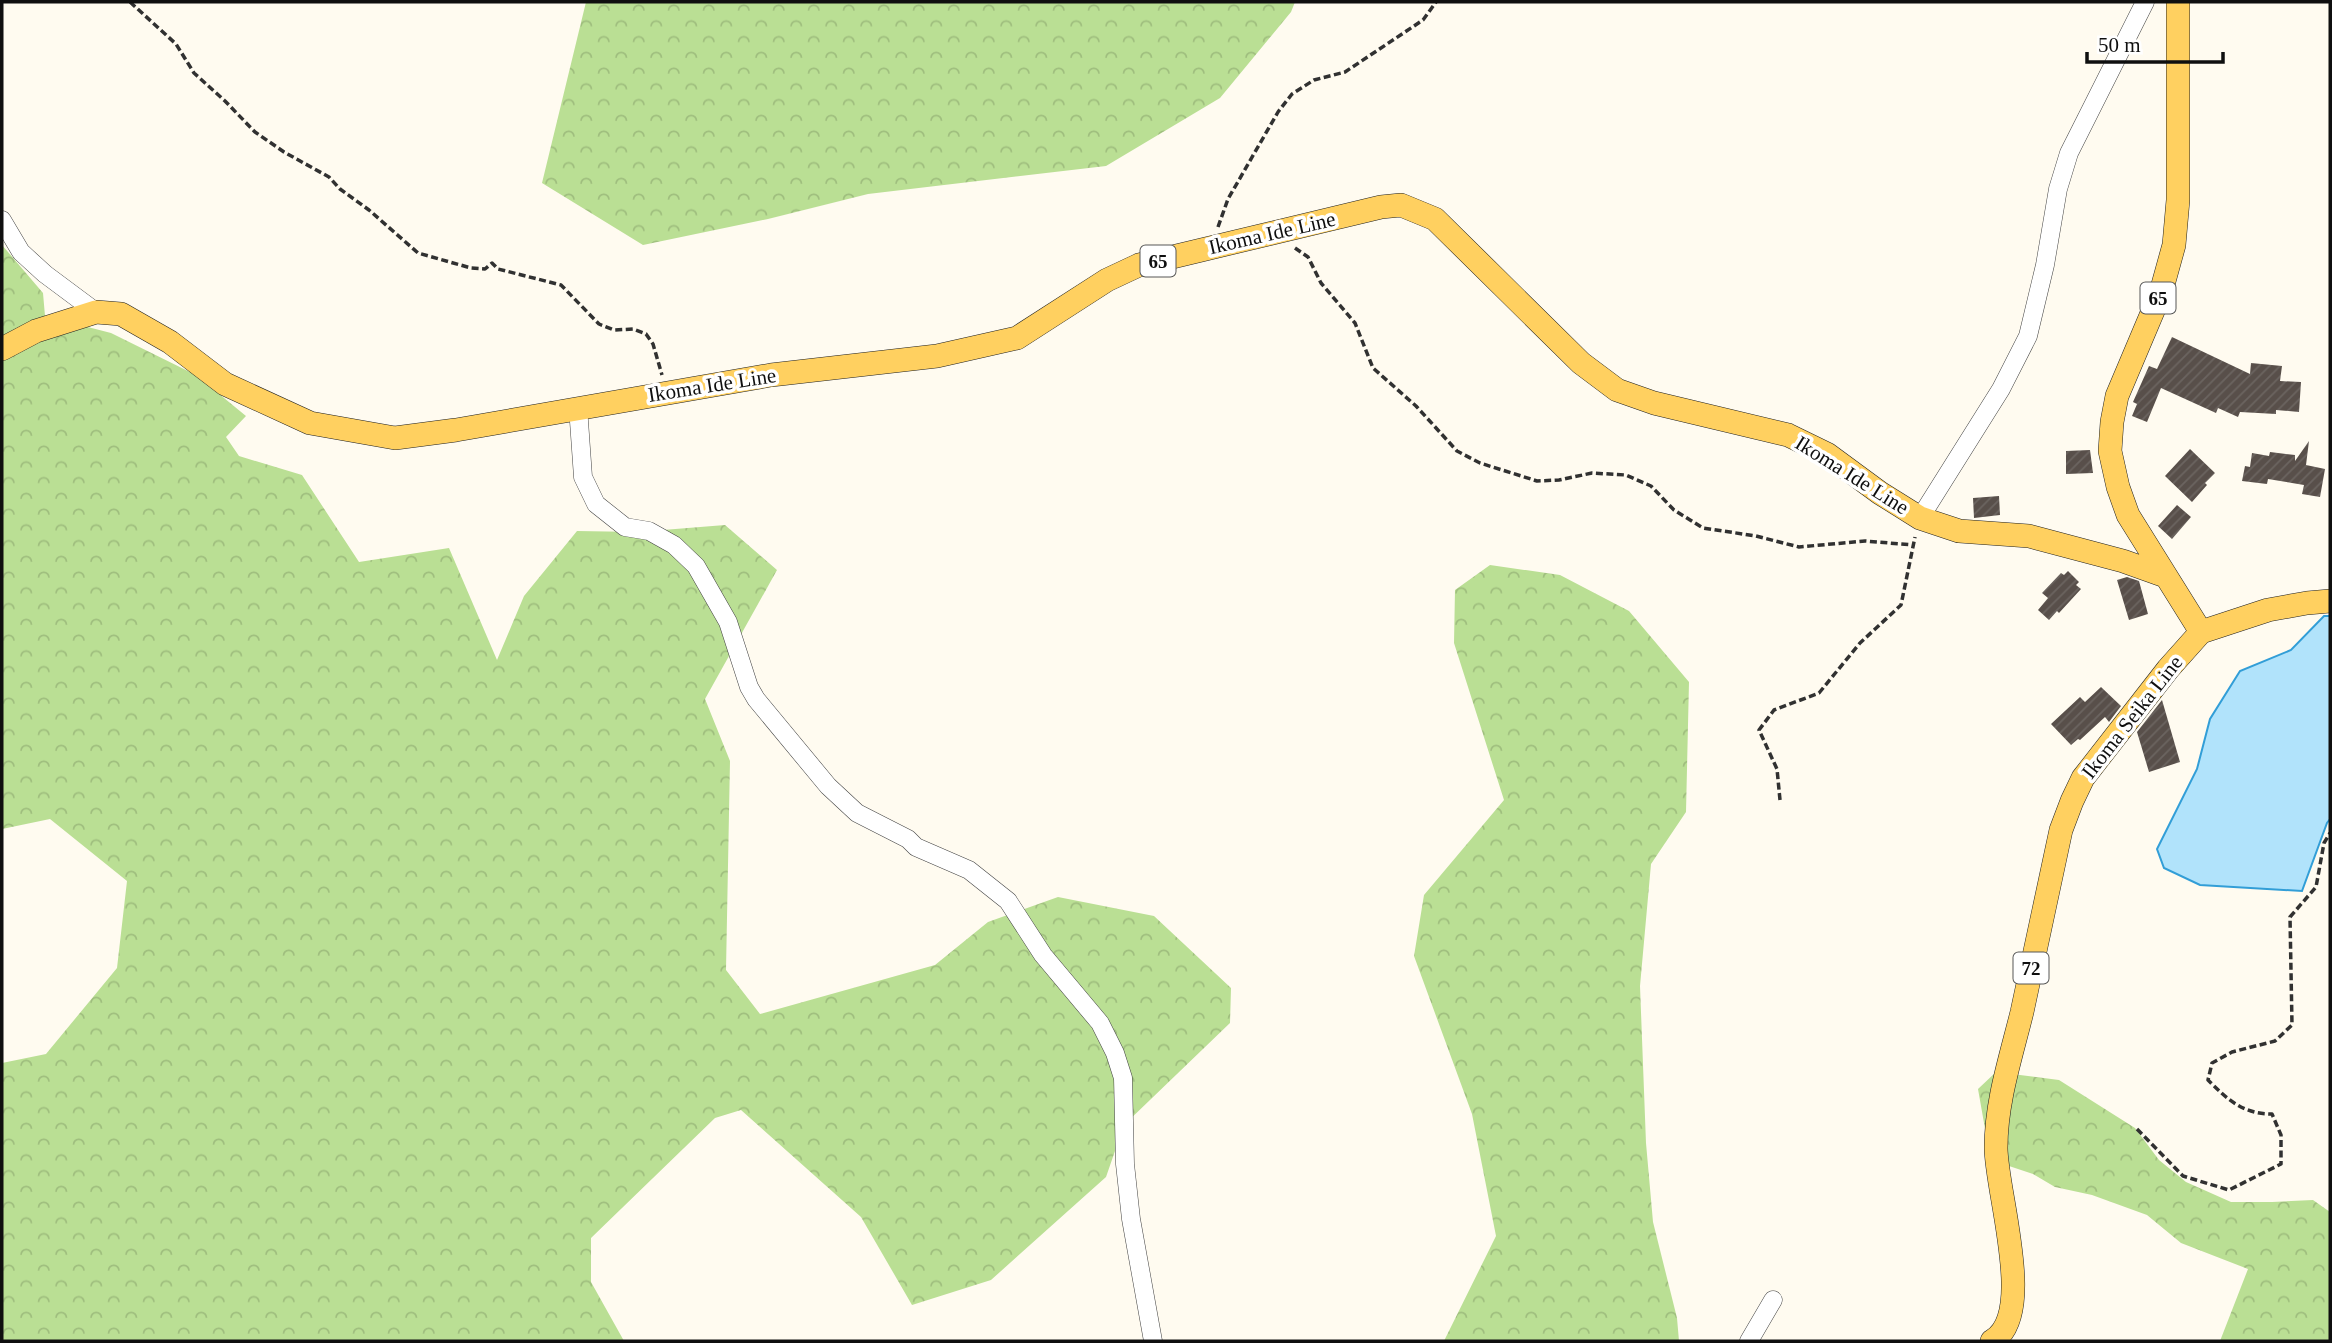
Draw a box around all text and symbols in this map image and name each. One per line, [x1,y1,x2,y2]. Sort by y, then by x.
scale bar [2087,21,2224,65]
text: 50 m [2098,33,2141,57]
street label: Ikoma Ide Line [1206,207,1338,259]
road number: 65 [1140,246,1176,276]
road number: 65 [2140,282,2176,314]
street label: Ikoma Ide Line [646,363,778,407]
street label: Ikoma Ide Line [1791,431,1913,519]
street label: Ikoma Seika Line [2077,651,2187,783]
road number: 72 [2014,952,2048,984]

